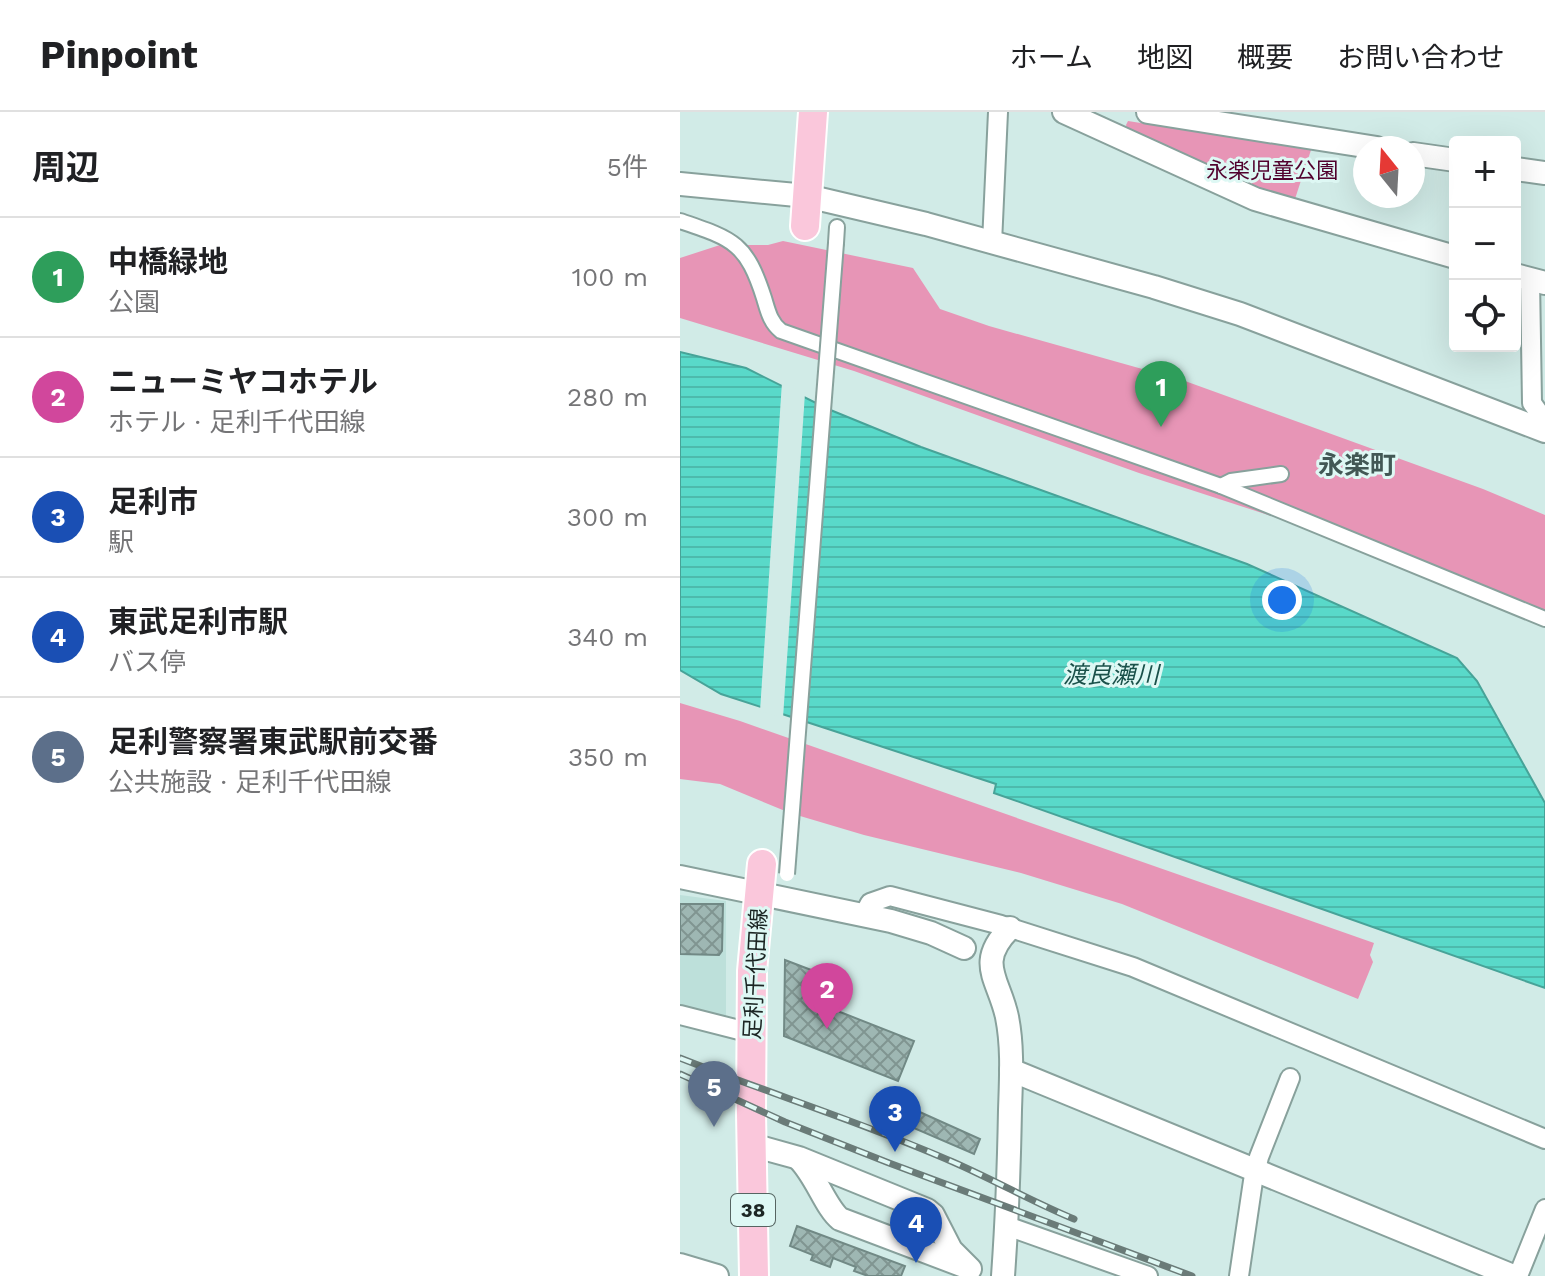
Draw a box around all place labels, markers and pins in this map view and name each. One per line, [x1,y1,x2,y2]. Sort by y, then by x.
pin: 1 [1135,361,1187,427]
pin: 2 [801,963,853,1029]
pin: 5 [688,1061,740,1127]
pin: 3 [869,1086,921,1152]
pin: 4 [890,1197,942,1263]

